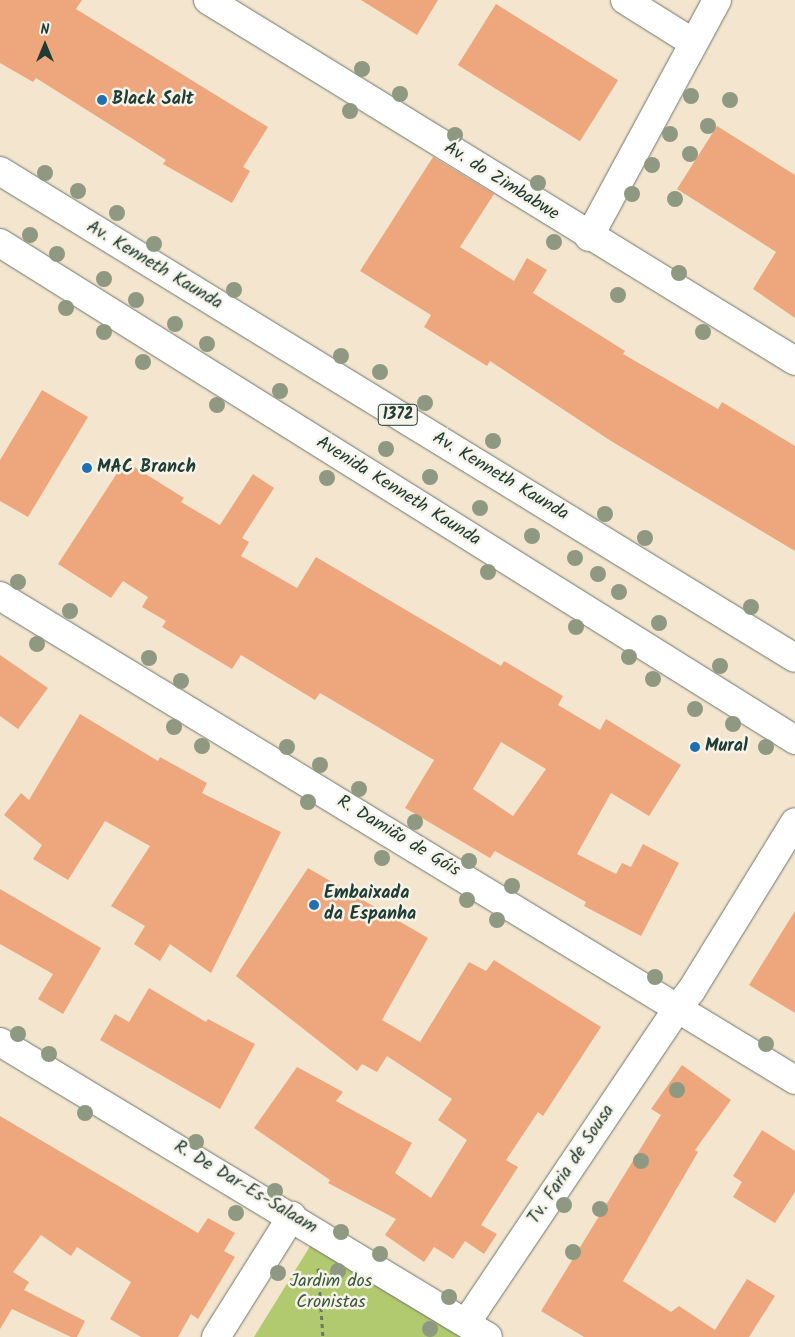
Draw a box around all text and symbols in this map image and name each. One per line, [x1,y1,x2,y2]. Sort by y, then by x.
text: N [41,19,49,41]
north arrow [20,20,70,70]
place label: Black Salt [112,89,194,111]
marker: Black Salt [96,94,108,106]
street label: Av. do Zimbabwe [439,138,563,226]
street label: Av. Kenneth Kaunda [82,217,226,315]
road number: 1372 [377,402,419,428]
street label: Av. Kenneth Kaunda [428,428,572,526]
street label: Avenida Kenneth Kaunda [312,433,484,551]
place label: MAC Branch [97,457,196,479]
marker: MAC Branch [81,462,93,474]
place label: Mural [705,736,748,758]
marker: Mural [689,741,701,753]
street label: R. Damião de Góis [332,792,464,882]
place label: Embaixada da Espanha [324,884,416,926]
marker: Embaixada da Espanha [308,899,320,911]
street label: Tv. Faria de Sousa [524,1101,620,1229]
street label: R. De Dar-Es-Salaam [169,1137,321,1239]
park label: Jardim dos Cronistas [290,1272,372,1315]

